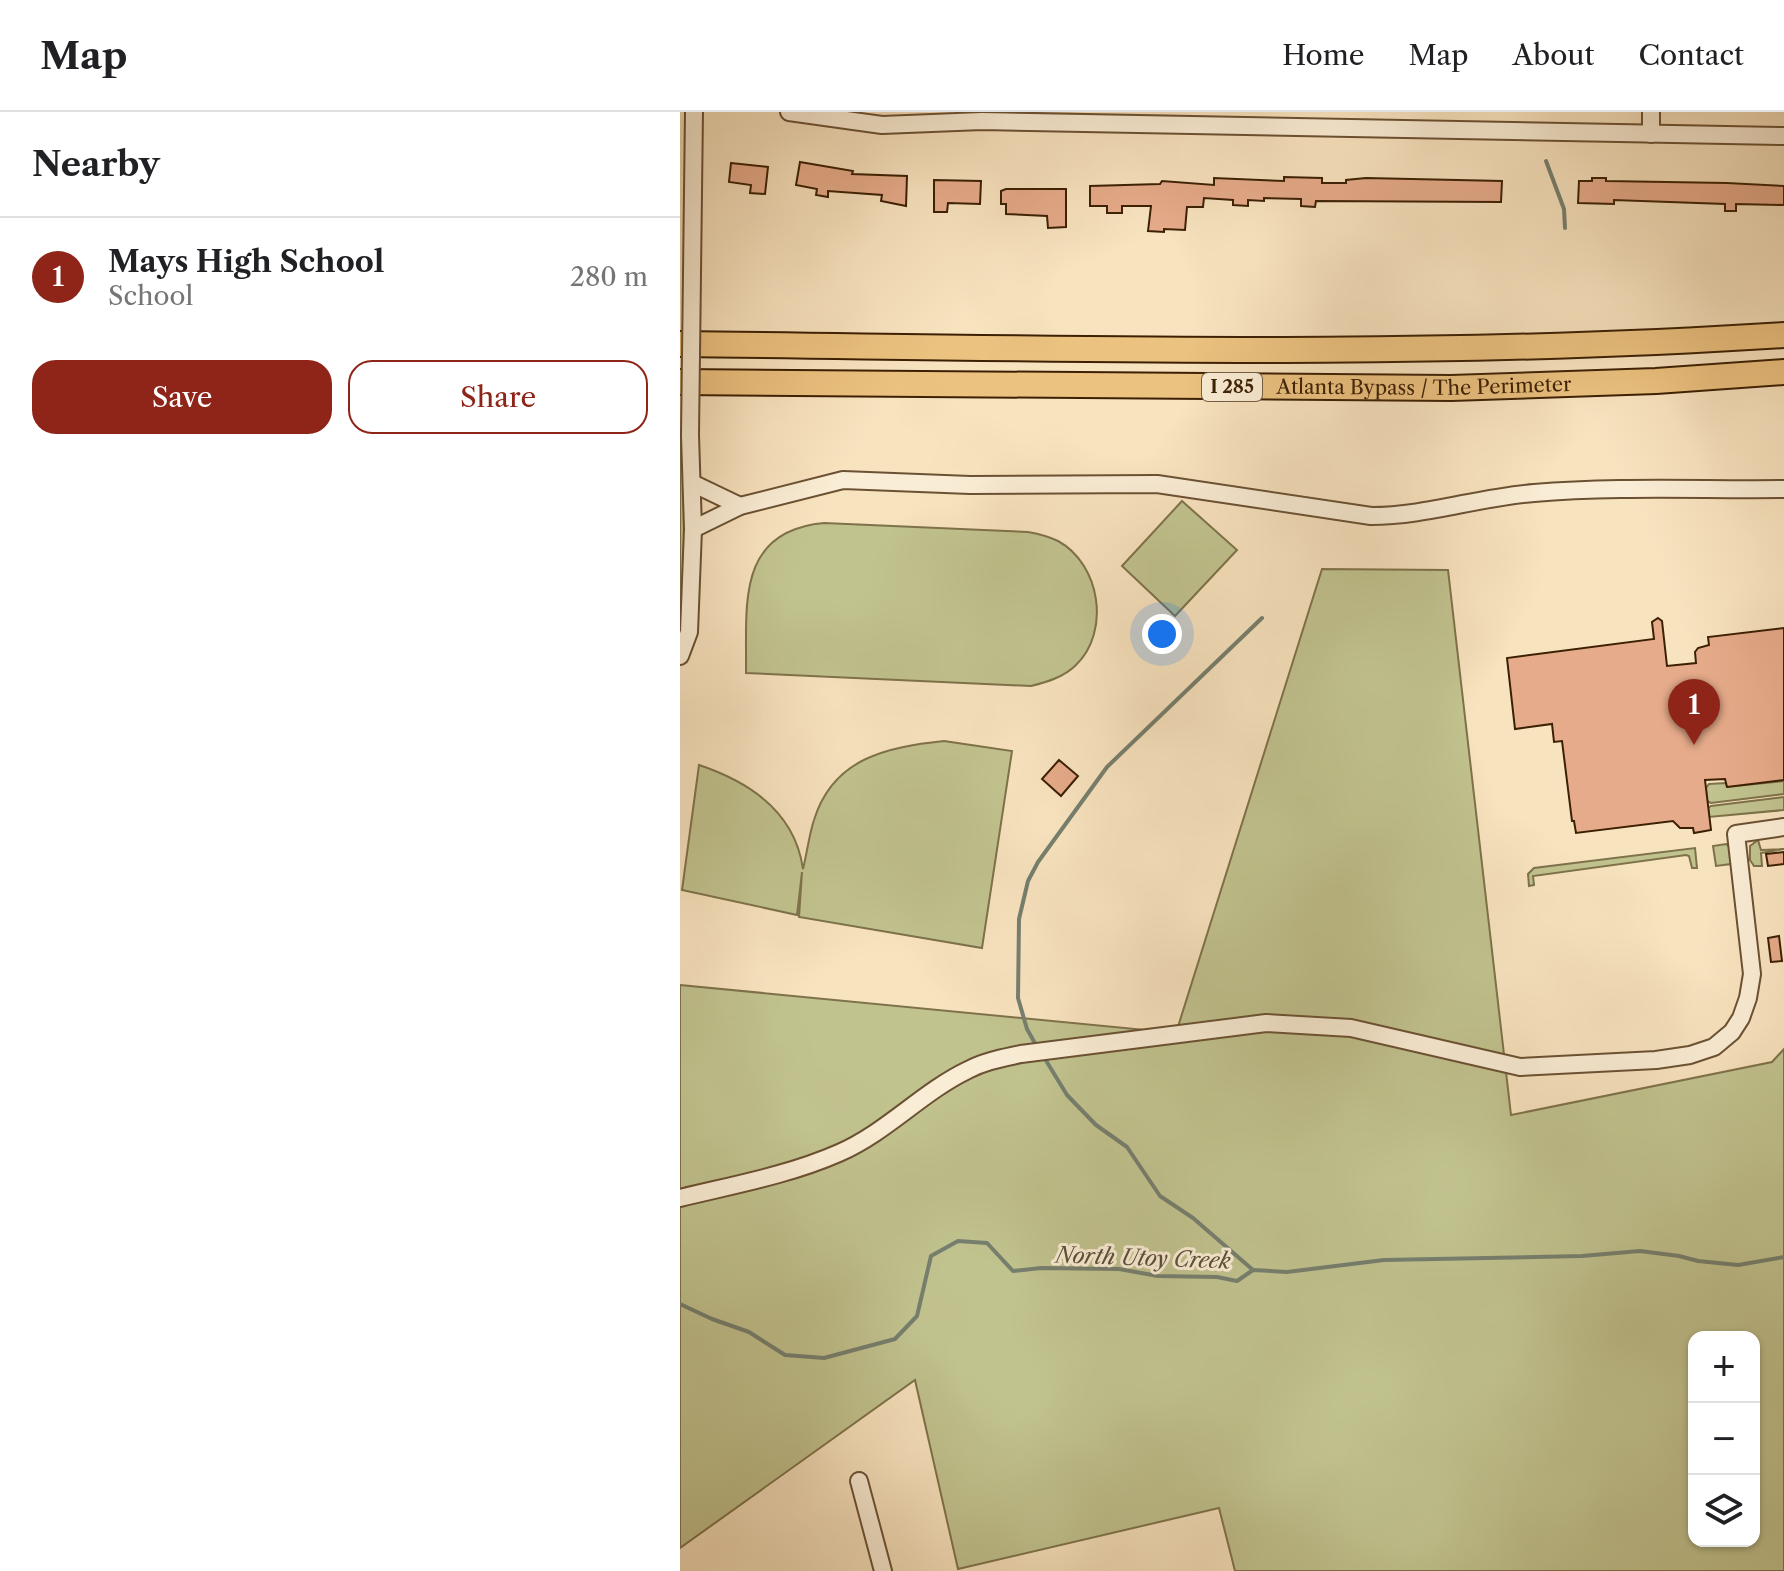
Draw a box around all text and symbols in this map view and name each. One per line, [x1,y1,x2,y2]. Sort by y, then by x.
text: Map [40,32,128,79]
text: Home [1282,38,1364,72]
text: Map [1408,38,1468,72]
text: About [1512,38,1594,72]
text: Contact [1638,38,1744,72]
text: Nearby [32,143,160,185]
text: Mays High School [108,243,384,280]
text: 1 [52,261,64,293]
text: 280 m [570,261,648,293]
text: School [108,280,193,312]
button: Save [32,360,332,434]
button: Share [348,360,648,434]
street label: Atlanta Bypass / The Perimeter [1275,372,1572,400]
road number: I 285 [1202,373,1262,401]
your location [1142,614,1182,654]
pin: 1 [1668,679,1720,745]
water label: North Utoy Creek [1053,1241,1232,1275]
map controls [1688,1331,1760,1547]
button: + [1688,1331,1760,1403]
button: − [1688,1403,1760,1475]
button: layers [1688,1475,1760,1547]

